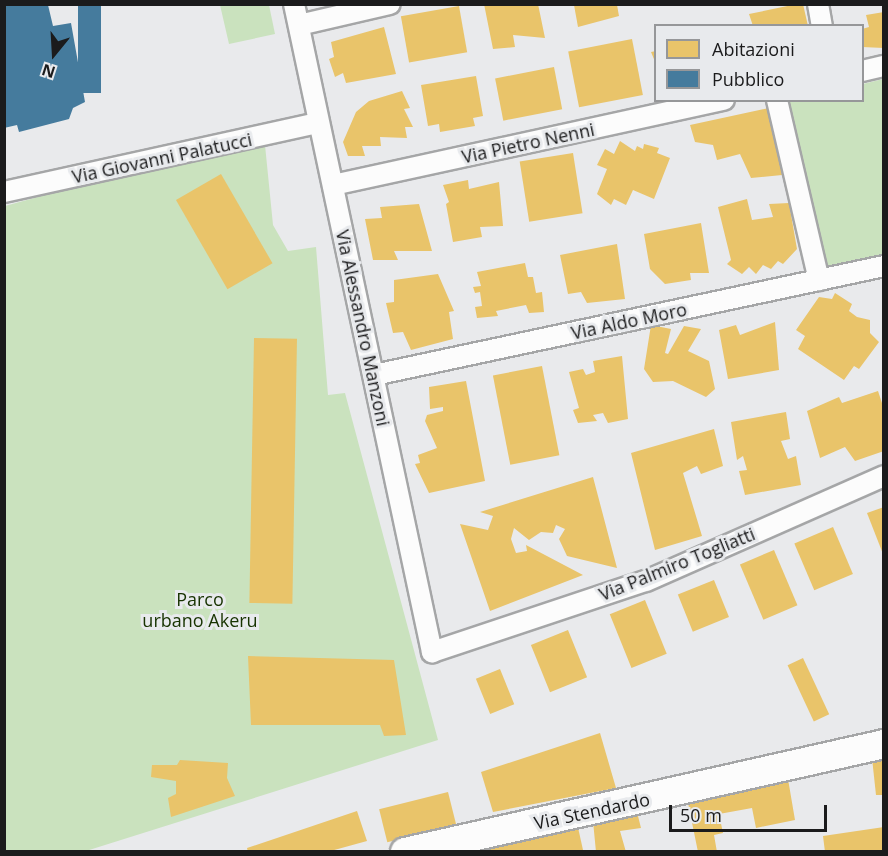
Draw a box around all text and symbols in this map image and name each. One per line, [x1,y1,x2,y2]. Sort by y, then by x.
north arrow [24,24,84,84]
legend [654,24,864,102]
text: Abitazioni [712,37,795,61]
text: N [39,59,58,84]
text: Pubblico [712,67,784,91]
street label: Via Pietro Nenni [460,118,596,168]
street label: Via Giovanni Palatucci [70,128,254,188]
street label: Via Alessandro Manzoni [332,228,394,428]
street label: Via Aldo Moro [569,298,689,344]
street label: Via Palmiro Togliatti [596,523,758,605]
park label: Parco urbano Akeru [142,589,258,632]
street label: Via Stendardo [532,788,652,834]
scale bar [672,793,830,831]
text: 50 m [680,803,722,827]

